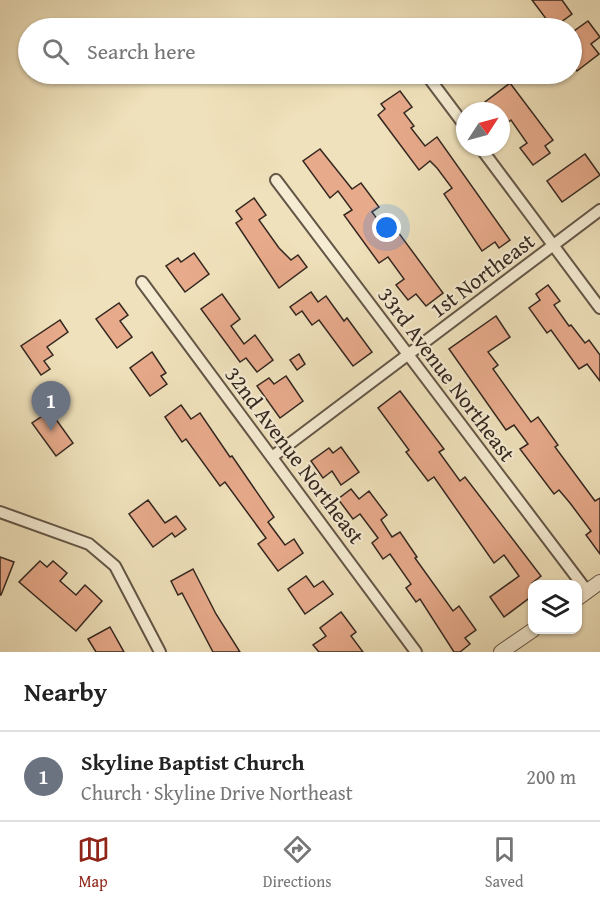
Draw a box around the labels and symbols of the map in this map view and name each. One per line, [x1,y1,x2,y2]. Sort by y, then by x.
north arrow [456,102,510,156]
your location [372,213,401,242]
street label: 1st Northeast [423,225,541,325]
street label: 33rd Avenue Northeast [371,280,523,468]
street label: 32nd Avenue Northeast [218,360,372,551]
pin: 1 [32,382,70,431]

